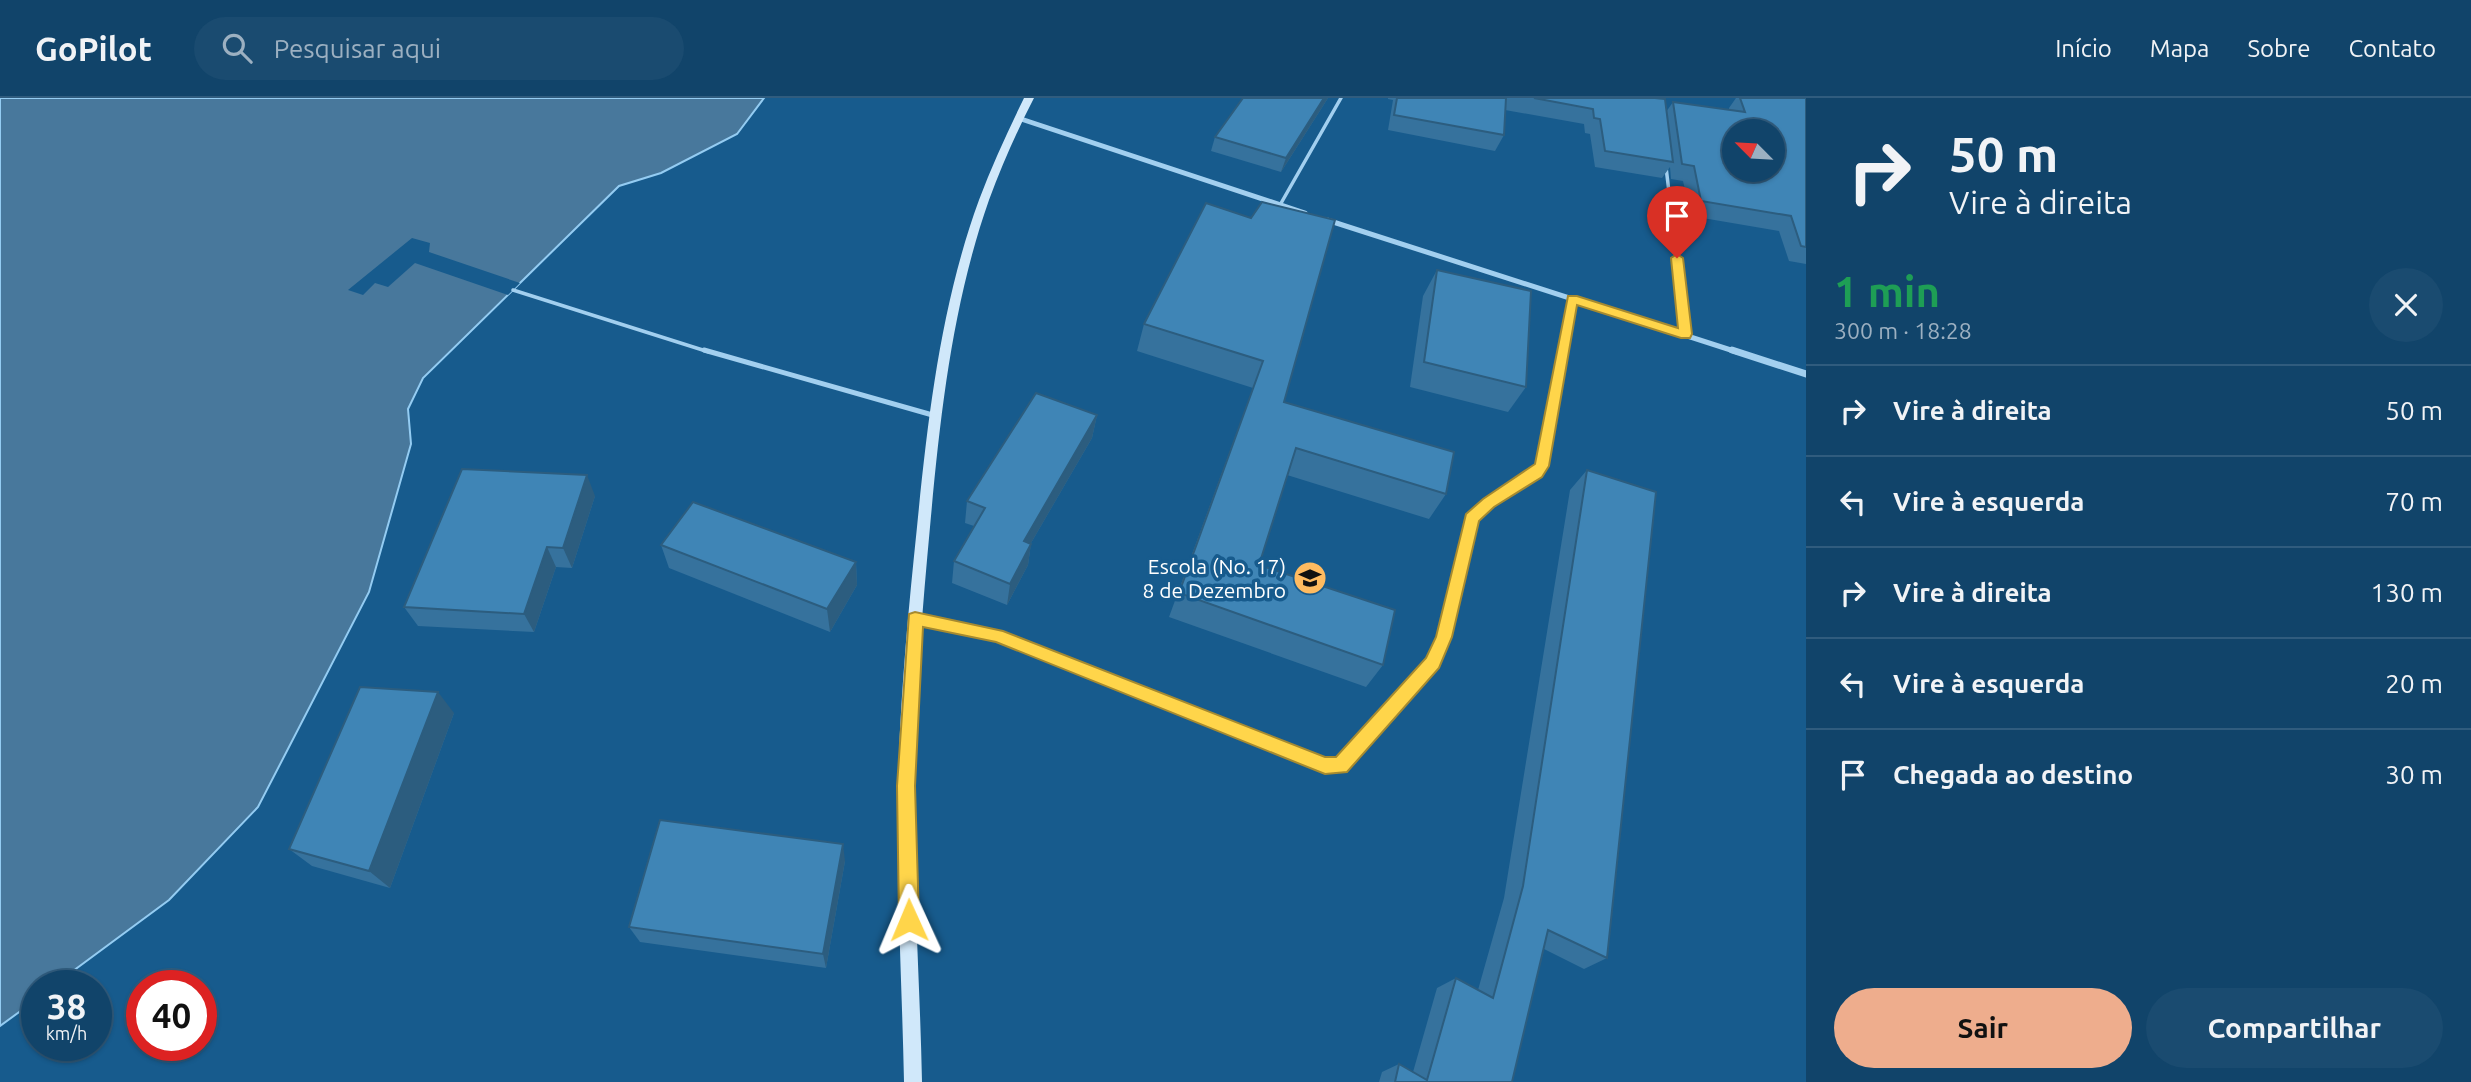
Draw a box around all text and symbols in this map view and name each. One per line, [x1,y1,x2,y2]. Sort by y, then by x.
search box [194,17,684,80]
icon: search [218,29,256,67]
text: GoPilot [35,30,152,67]
text: Pesquisar aqui [274,34,441,63]
text: Início [2055,35,2112,62]
text: Mapa [2150,35,2209,62]
text: Sobre [2247,35,2310,62]
text: Contato [2348,35,2436,62]
north arrow [1722,119,1785,182]
map controls [1722,119,1785,182]
icon: right [1834,126,1925,217]
text: 50 m [1949,126,2058,181]
text: Vire à direita [1949,184,2132,220]
pin [1647,186,1707,258]
icon: arrive [1658,197,1696,235]
text: 1 min [1834,268,1940,315]
button: close [2369,268,2443,342]
text: 300 m · 18:28 [1834,318,1972,343]
icon: right [1834,392,1872,430]
text: Vire à direita [1893,396,2052,425]
text: 50 m [2385,396,2443,425]
icon: left [1834,483,1872,521]
text: Vire à esquerda [1893,487,2084,516]
text: 70 m [2385,487,2443,516]
place label: Escola (No. 17) 8 de Dezembro [1143,554,1286,602]
school or university icon: Escola (No. 17) 8 de Dezembro [1291,559,1329,597]
icon: right [1834,574,1872,612]
text: Vire à direita [1893,578,2052,607]
text: 130 m [2371,578,2443,607]
icon: left [1834,665,1872,703]
text: Vire à esquerda [1893,669,2084,698]
text: 20 m [2385,669,2443,698]
icon: arrive [1834,756,1872,794]
text: Chegada ao destino [1893,760,2133,789]
text: 30 m [2385,760,2443,789]
position arrow [872,883,946,957]
speed limit sign: 40 [126,970,217,1061]
text: 38 [47,986,86,1026]
button: Sair [1834,988,2132,1068]
button: Compartilhar [2146,988,2443,1068]
text: km/h [46,1023,87,1043]

